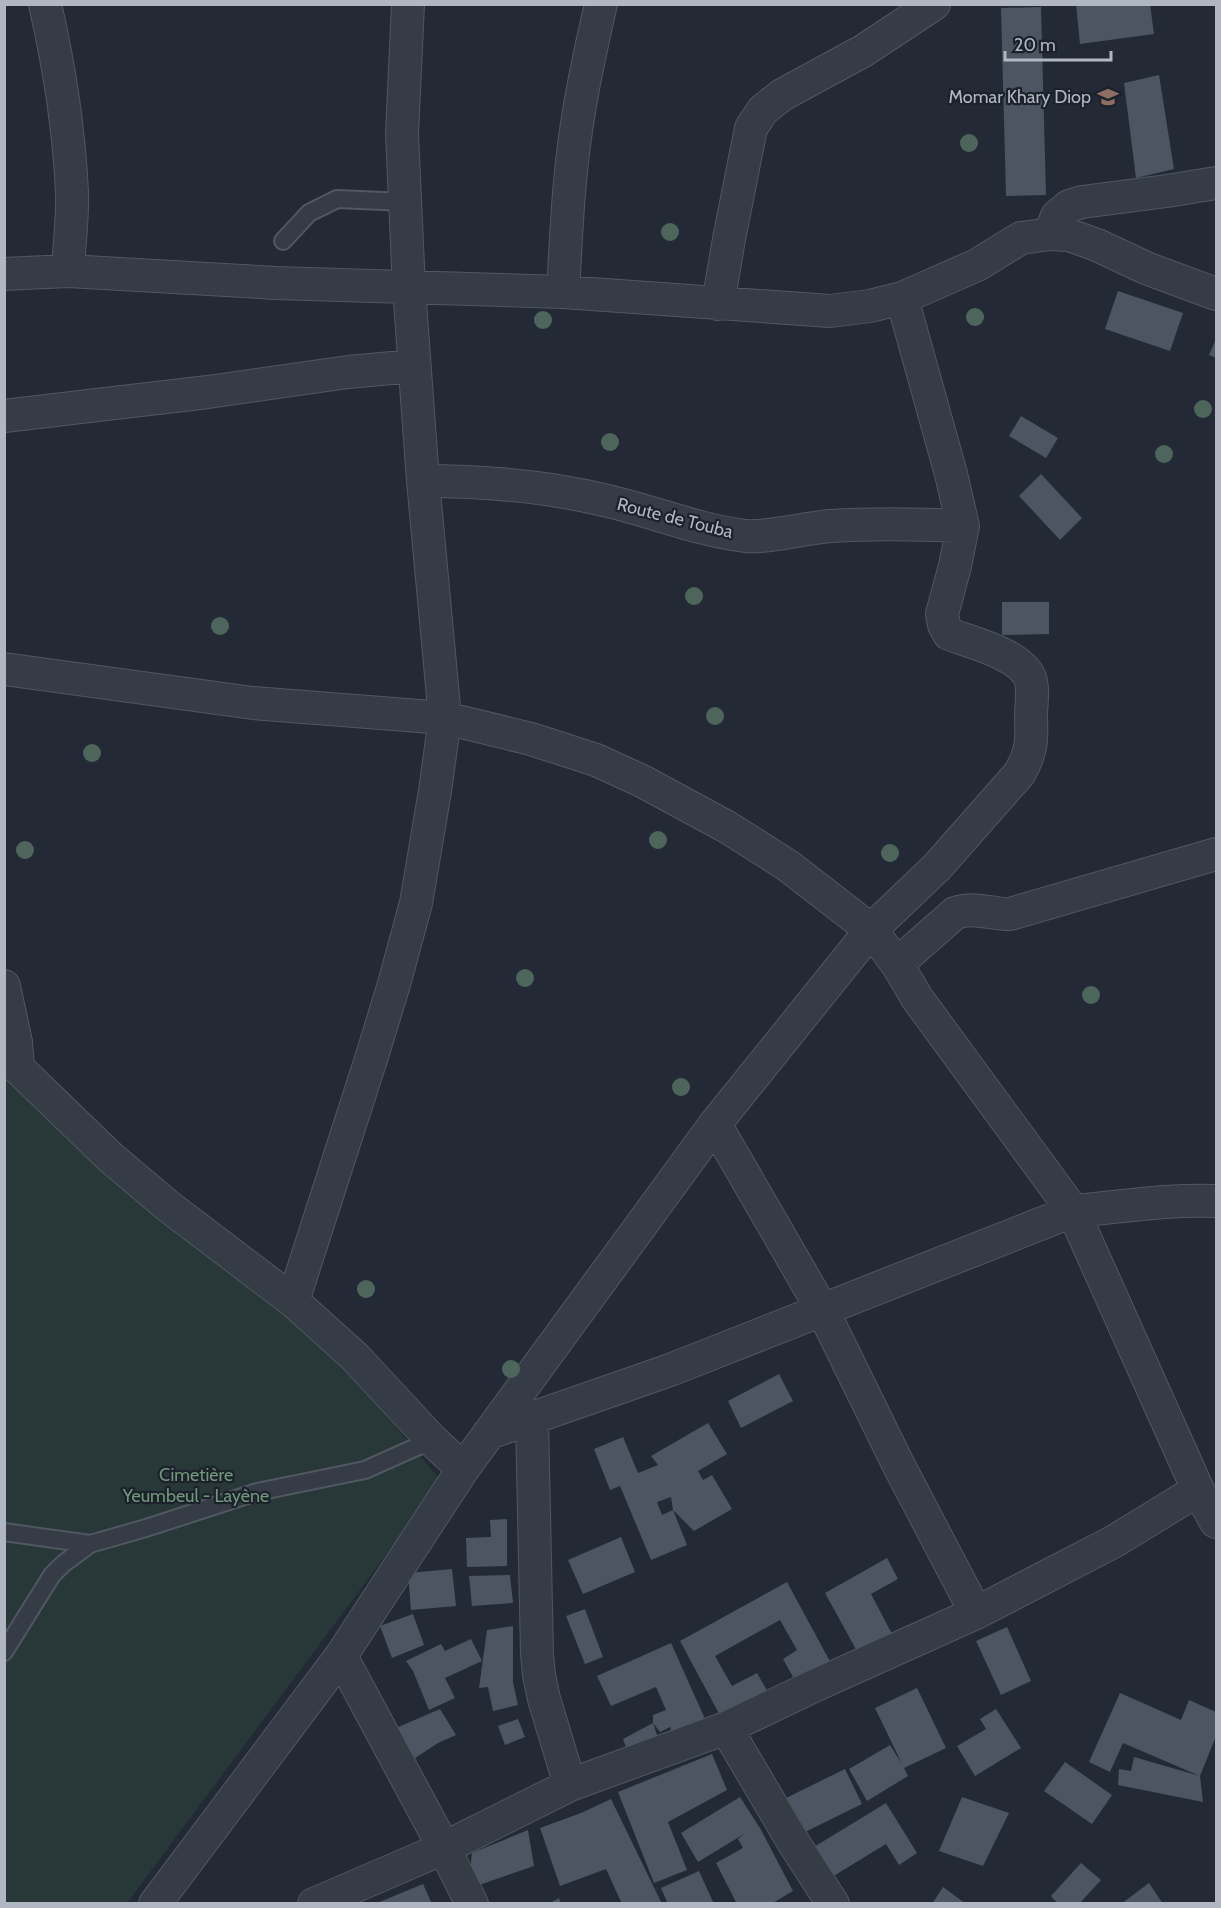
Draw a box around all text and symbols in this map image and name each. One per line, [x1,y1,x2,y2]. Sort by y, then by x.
scale bar [1005,24,1112,62]
text: 20 m [1014,34,1056,56]
school or university icon: Momar Khary Diop [1096,85,1120,109]
place label: Momar Khary Diop [948,86,1091,108]
street label: Route de Touba [615,493,735,543]
park label: Cimetière Yeumbeul - Layène [122,1464,269,1507]

